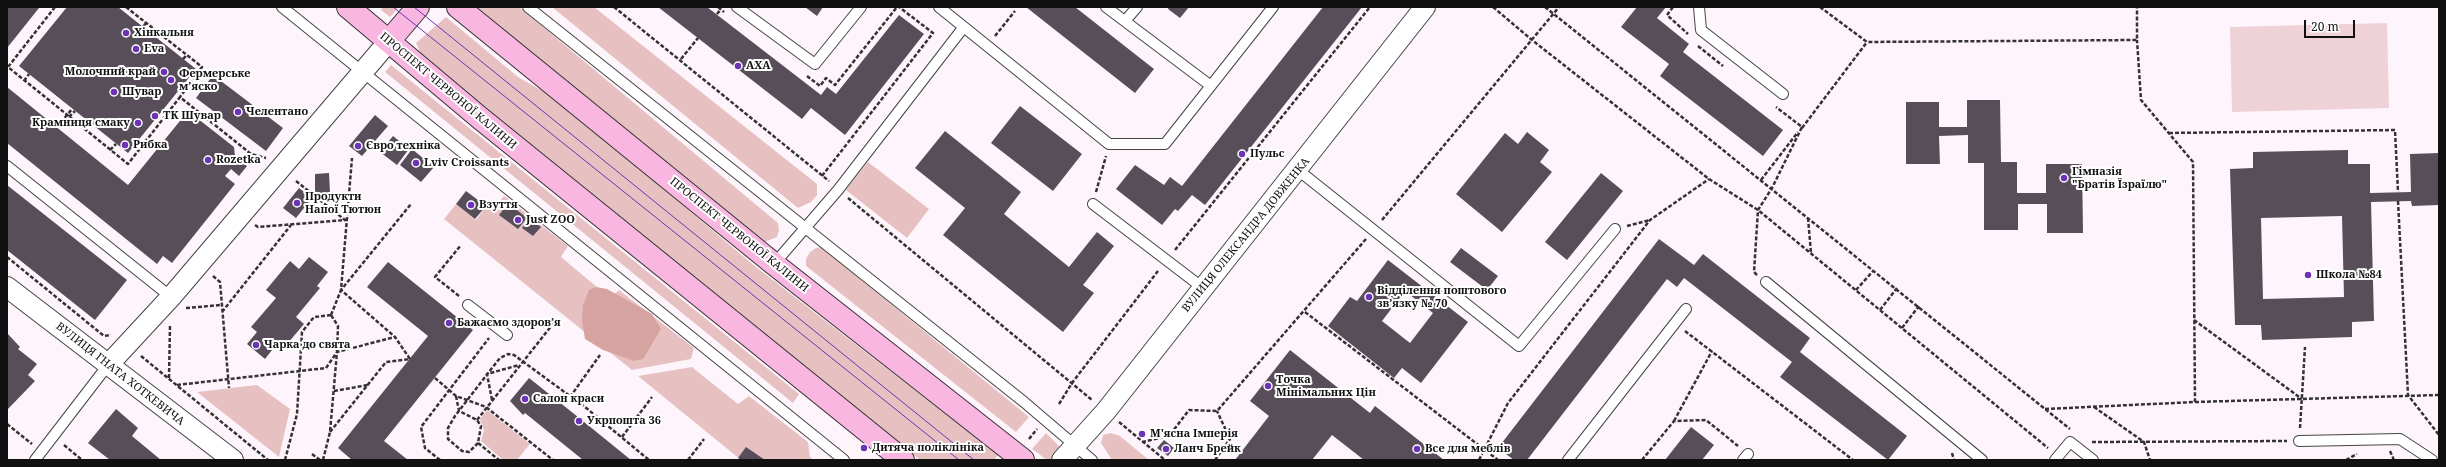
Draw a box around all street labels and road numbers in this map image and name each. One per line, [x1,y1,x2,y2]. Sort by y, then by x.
street label: ПРОСПЕКТ ЧЕРВОНОЇ КАЛИНИ [377,30,519,152]
street label: ВУЛИЦЯ ОЛЕКСАНДРА ДОВЖЕНКА [1179,155,1313,315]
street label: ПРОСПЕКТ ЧЕРВОНОЇ КАЛИНИ [667,175,811,295]
street label: ВУЛИЦЯ ГНАТА ХОТКЕВИЧА [53,320,187,428]

